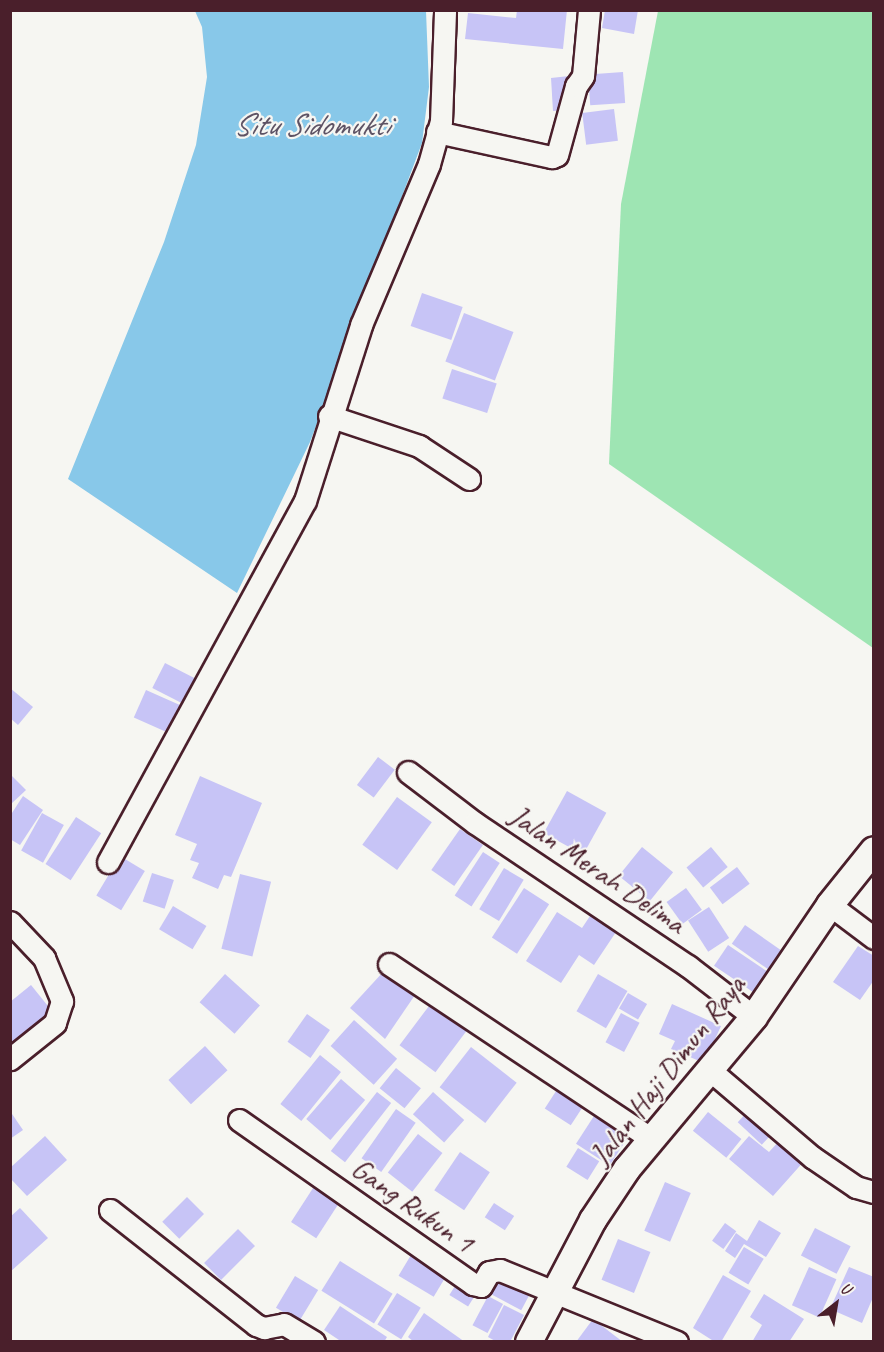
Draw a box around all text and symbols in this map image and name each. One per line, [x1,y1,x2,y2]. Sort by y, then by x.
water label: Situ Sidomukti [232,106,390,144]
street label: Jalan Merah Delima [503,797,693,941]
street label: Jalan Haji Dimun Raya [582,968,752,1172]
street label: Gang Rukun 1 [344,1150,482,1260]
north arrow [806,1274,866,1334]
text: U [837,1278,854,1299]

